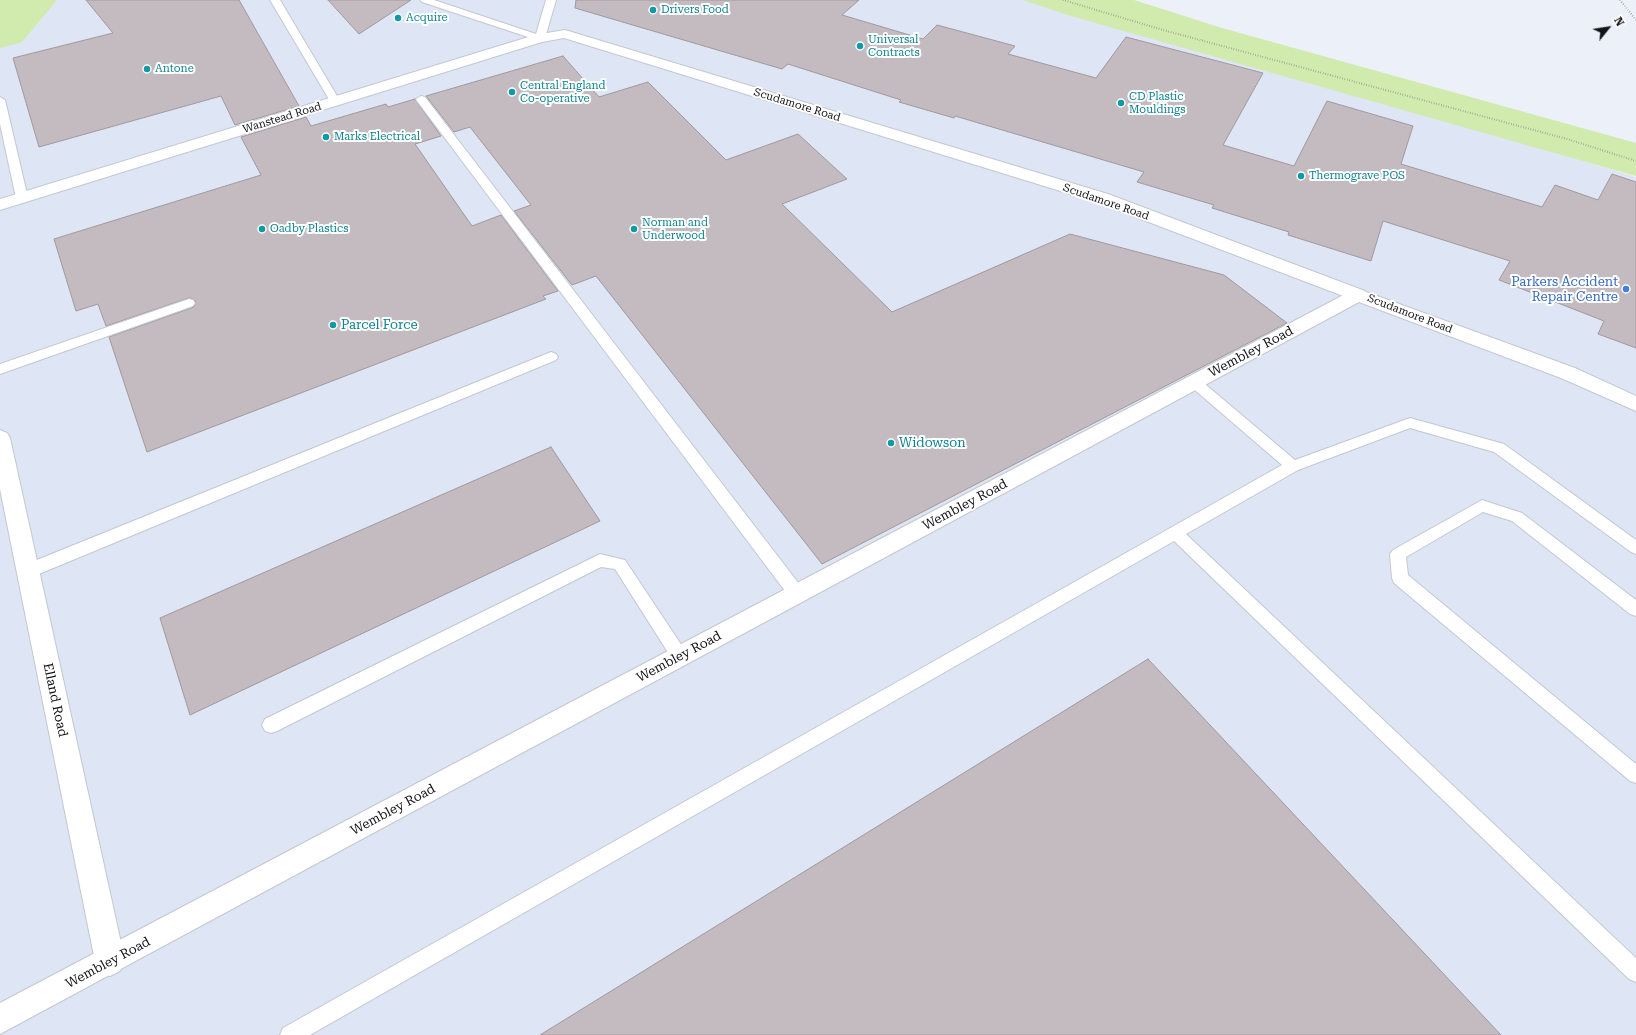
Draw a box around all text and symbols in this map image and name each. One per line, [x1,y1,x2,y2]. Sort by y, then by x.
place label: Drivers Food [661,3,729,17]
marker: Drivers Food [648,5,658,15]
north arrow [1588,8,1628,48]
place label: Acquire [406,11,448,25]
marker: Acquire [393,13,403,23]
text: N [1611,15,1627,29]
place label: Universal Contracts [868,33,920,59]
marker: Universal Contracts [855,41,865,51]
place label: Antone [155,62,194,76]
marker: Antone [142,64,152,74]
place label: Central England Co-operative [520,79,606,105]
street label: Scudamore Road [752,86,842,124]
marker: Central England Co-operative [507,87,517,97]
place label: CD Plastic Mouldings [1129,90,1185,116]
marker: CD Plastic Mouldings [1116,98,1126,108]
street label: Wanstead Road [241,100,323,136]
place label: Marks Electrical [334,130,420,144]
marker: Marks Electrical [321,132,331,142]
place label: Thermograve POS [1309,169,1405,183]
marker: Thermograve POS [1296,171,1306,181]
street label: Scudamore Road [1061,181,1151,223]
place label: Norman and Underwood [642,216,708,242]
place label: Oadby Plastics [270,222,348,236]
marker: Oadby Plastics [257,224,267,234]
marker: Norman and Underwood [629,224,639,234]
place label: Parkers Accident Repair Centre [1511,274,1618,305]
marker: Parkers Accident Repair Centre [1621,284,1631,294]
street label: Scudamore Road [1366,292,1454,336]
place label: Parcel Force [341,317,418,333]
marker: Parcel Force [328,320,338,330]
street label: Wembley Road [1206,323,1296,381]
place label: Widowson [899,435,966,451]
marker: Widowson [886,438,896,448]
street label: Wembley Road [920,476,1010,534]
street label: Wembley Road [634,628,724,686]
street label: Elland Road [40,662,70,738]
street label: Wembley Road [348,781,438,839]
street label: Wembley Road [63,934,153,992]

